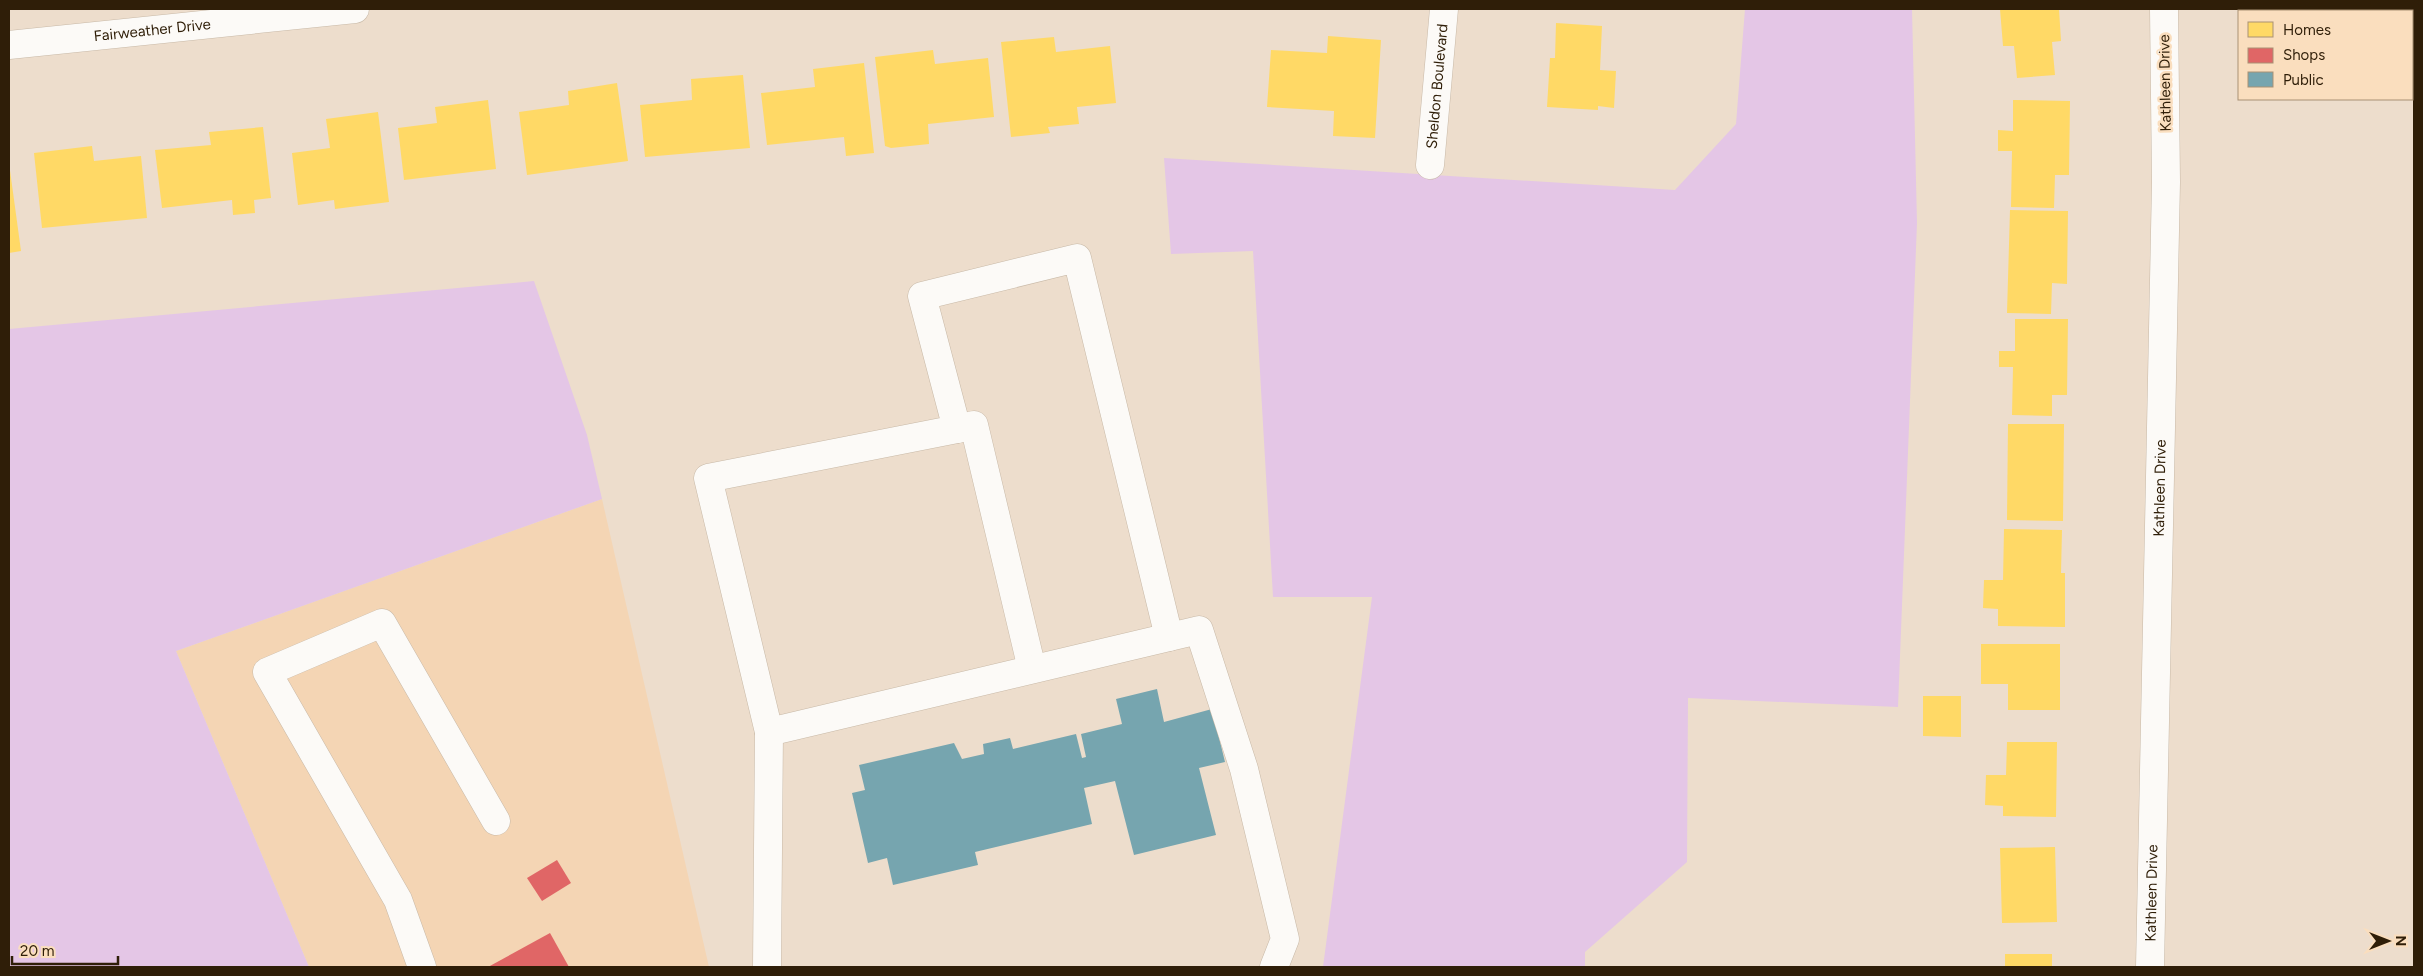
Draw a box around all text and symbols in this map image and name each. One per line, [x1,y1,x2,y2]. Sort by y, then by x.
legend [2238,10,2413,100]
street label: Fairweather Drive [93,15,212,45]
text: Homes [2283,21,2331,39]
street label: Sheldon Boulevard [1422,23,1452,150]
street label: Kathleen Drive [2155,34,2175,132]
text: Shops [2283,46,2325,64]
text: Public [2283,71,2324,89]
street label: Kathleen Drive [2150,439,2170,537]
street label: Kathleen Drive [2142,844,2161,942]
north arrow [2363,916,2413,966]
scale bar [12,934,119,966]
text: N [2392,936,2409,946]
text: 20 m [20,942,54,960]

